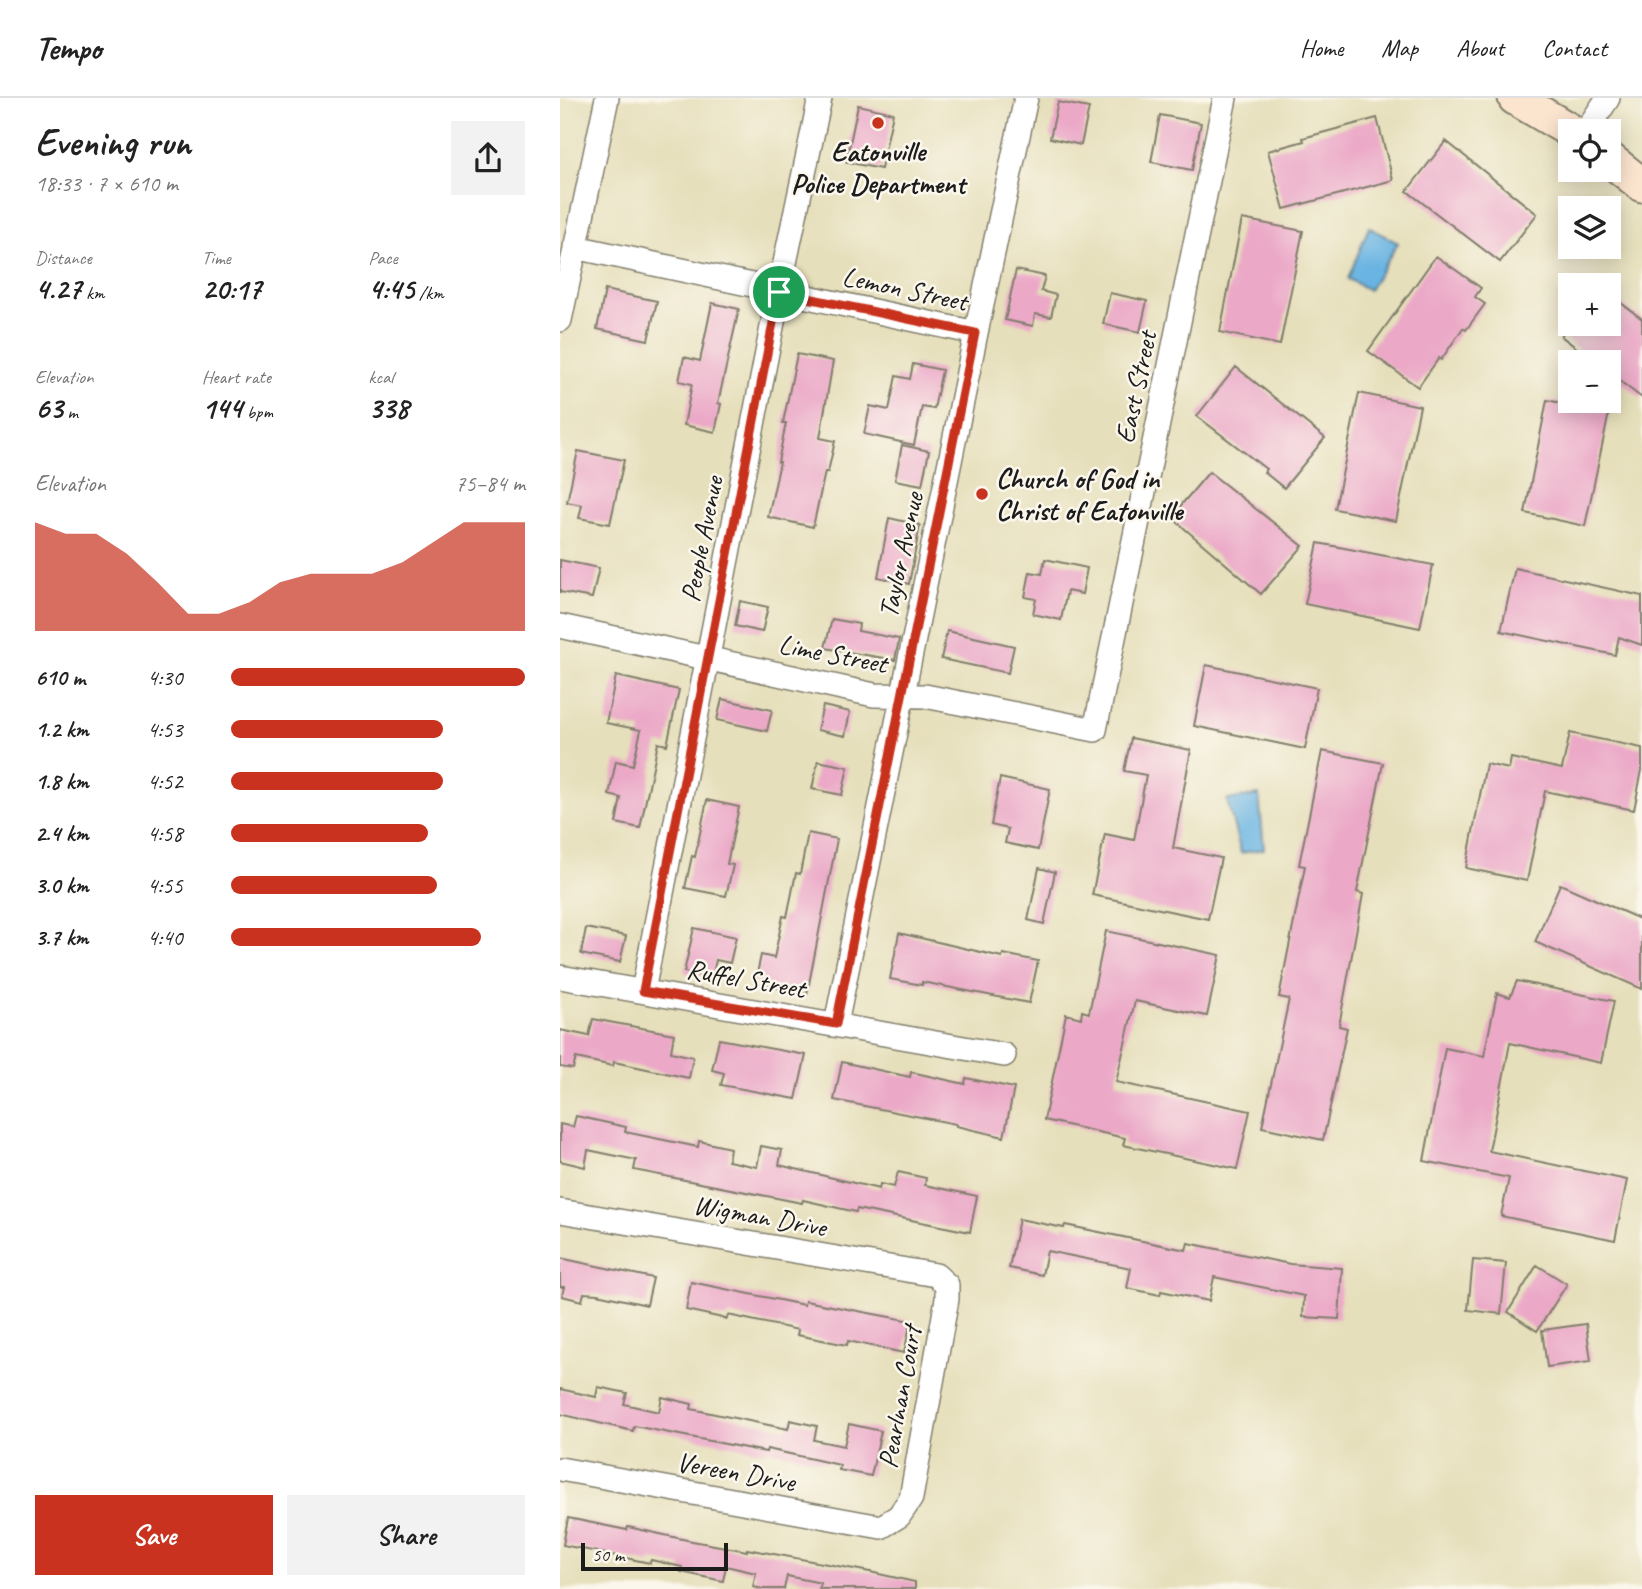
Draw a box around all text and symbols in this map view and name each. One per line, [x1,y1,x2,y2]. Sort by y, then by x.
text: Tempo [35,27,101,69]
text: Home [1300,33,1343,63]
text: Map [1381,33,1418,63]
text: About [1456,33,1504,63]
text: Contact [1542,33,1607,63]
marker: Eatonville Police Department [870,115,886,131]
text: Evening run [35,119,191,166]
map controls [1558,119,1621,413]
button: locate [1558,119,1621,182]
button: share [451,121,525,195]
place label: Eatonville Police Department [791,134,969,201]
text: 18:33 · 7 × 610 m [35,169,178,198]
button: layers [1558,196,1621,259]
text: Distance [35,246,92,270]
text: Time [202,246,231,270]
text: Pace [368,246,398,270]
street label: Lemon Street [839,258,973,319]
pin [749,262,809,322]
text: 4.27 [35,270,81,308]
text: 20:17 [202,270,261,308]
text: 4:45 [368,270,414,308]
icon: arrive [760,273,798,311]
button: + [1558,273,1621,336]
text: km [81,281,105,305]
text: /km [414,281,444,305]
street label: East Street [1107,326,1165,446]
button: − [1558,350,1621,413]
text: Elevation [35,365,93,389]
text: Heart rate [202,365,271,389]
text: kcal [368,365,393,389]
text: 63 [35,389,63,427]
text: 144 [202,389,242,427]
text: 338 [368,389,409,427]
text: m [63,400,78,424]
text: bpm [242,400,273,424]
place label: Church of God in Christ of Eatonville [996,461,1185,528]
text: Elevation [35,469,106,498]
text: 75–84 m [455,469,525,498]
street label: People Avenue [672,472,731,605]
marker: Church of God in Christ of Eatonville [974,486,990,502]
street label: Taylor Avenue [870,487,931,621]
street label: Lime Street [776,626,893,682]
text: 610 m [35,663,85,692]
text: 4:30 [147,663,183,692]
text: 1.2 km [35,715,89,744]
text: 4:53 [147,715,183,744]
text: 1.8 km [35,767,89,796]
text: 4:52 [147,767,183,796]
text: 2.4 km [35,819,89,848]
text: 4:58 [147,819,183,848]
text: 3.0 km [35,871,89,900]
text: 4:55 [147,871,183,900]
text: 3.7 km [35,923,88,952]
text: 4:40 [147,923,183,952]
street label: Ruffel Street [684,951,811,1007]
street label: Wigman Drive [691,1187,831,1245]
street label: Pearlnan Court [870,1320,930,1471]
street label: Vereen Drive [674,1444,800,1499]
button: Save [35,1495,273,1575]
button: Share [287,1495,525,1575]
scale bar [581,1540,728,1572]
text: 50 m [592,1543,624,1567]

